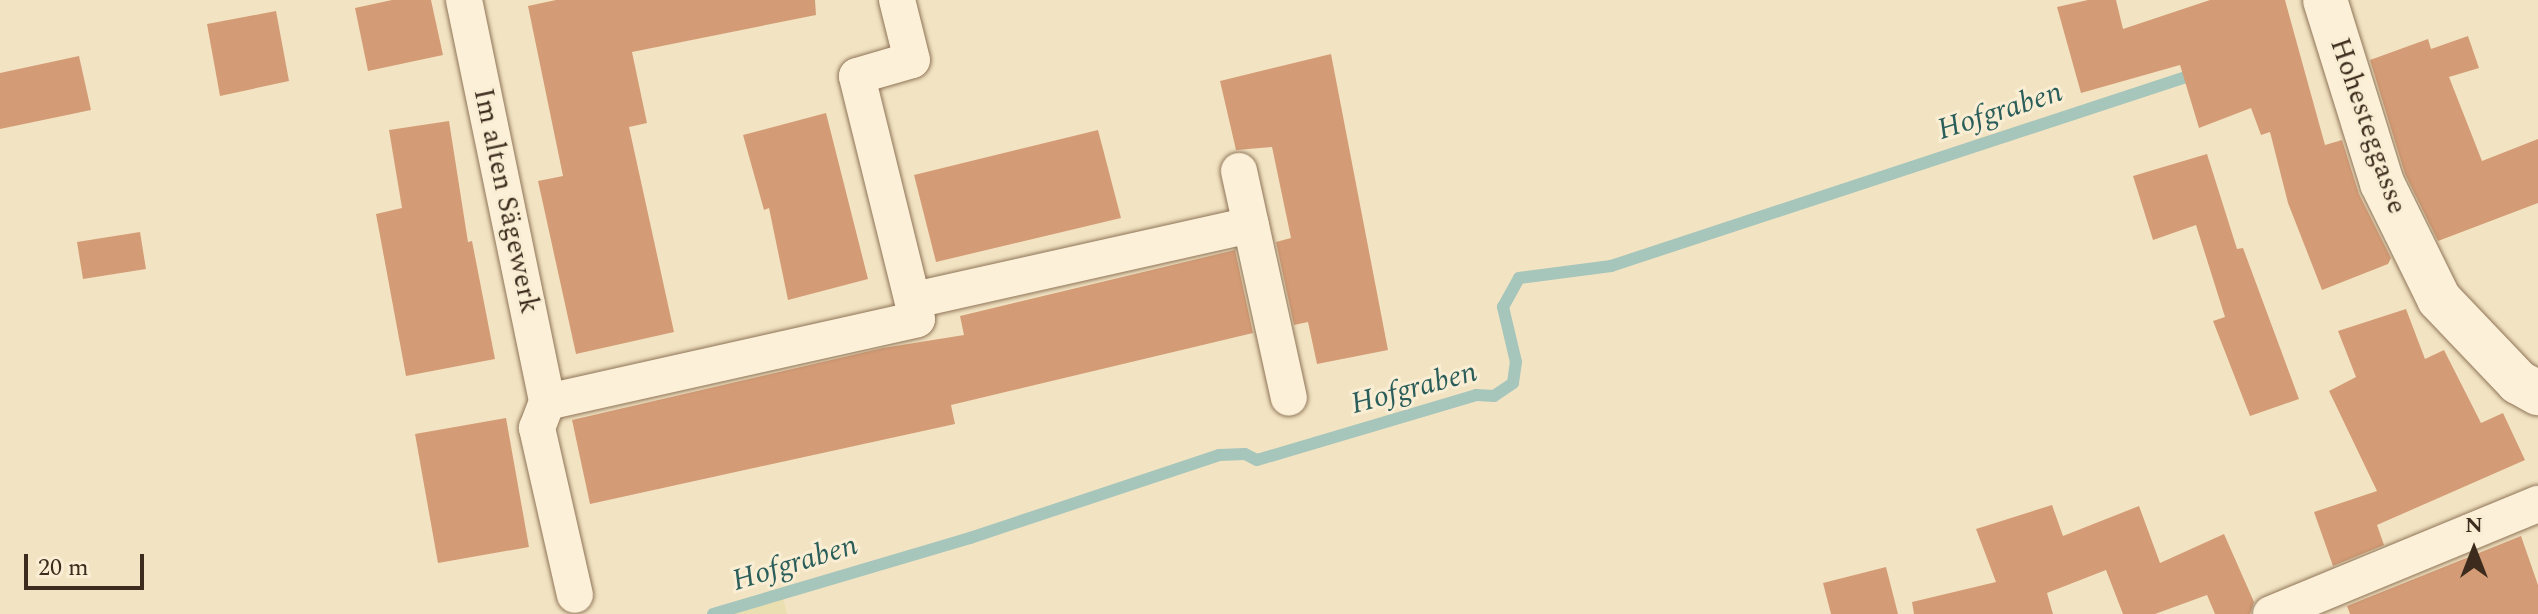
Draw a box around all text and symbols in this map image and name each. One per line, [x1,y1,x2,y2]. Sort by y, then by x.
street label: Hohesteggasse [2322,34,2414,218]
water label: Hofgraben [1933,74,2067,148]
street label: Im alten Sägewerk [466,85,546,317]
water label: Hofgraben [1347,354,1481,422]
text: N [2465,509,2483,542]
north arrow [2434,510,2514,590]
water label: Hofgraben [728,527,862,599]
scale bar [28,538,148,588]
text: 20 m [38,550,89,586]

